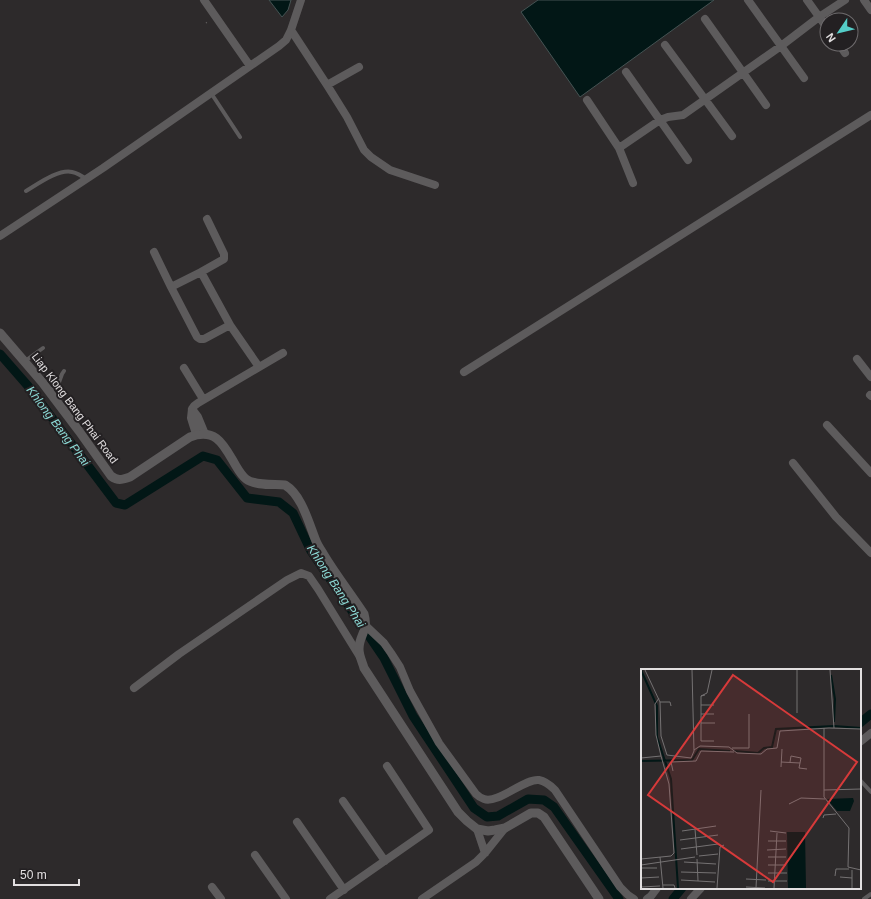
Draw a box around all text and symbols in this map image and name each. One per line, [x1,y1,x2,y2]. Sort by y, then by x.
north arrow [819,12,859,52]
text: N [824,31,838,44]
street label: Liap Klong Bang Phai Road [30,350,120,466]
water label: Khlong Bang Phai [23,383,93,469]
water label: Khlong Bang Phai [304,542,368,630]
inset map [641,669,861,889]
scale bar [14,861,79,887]
text: 50 m [20,868,47,882]

